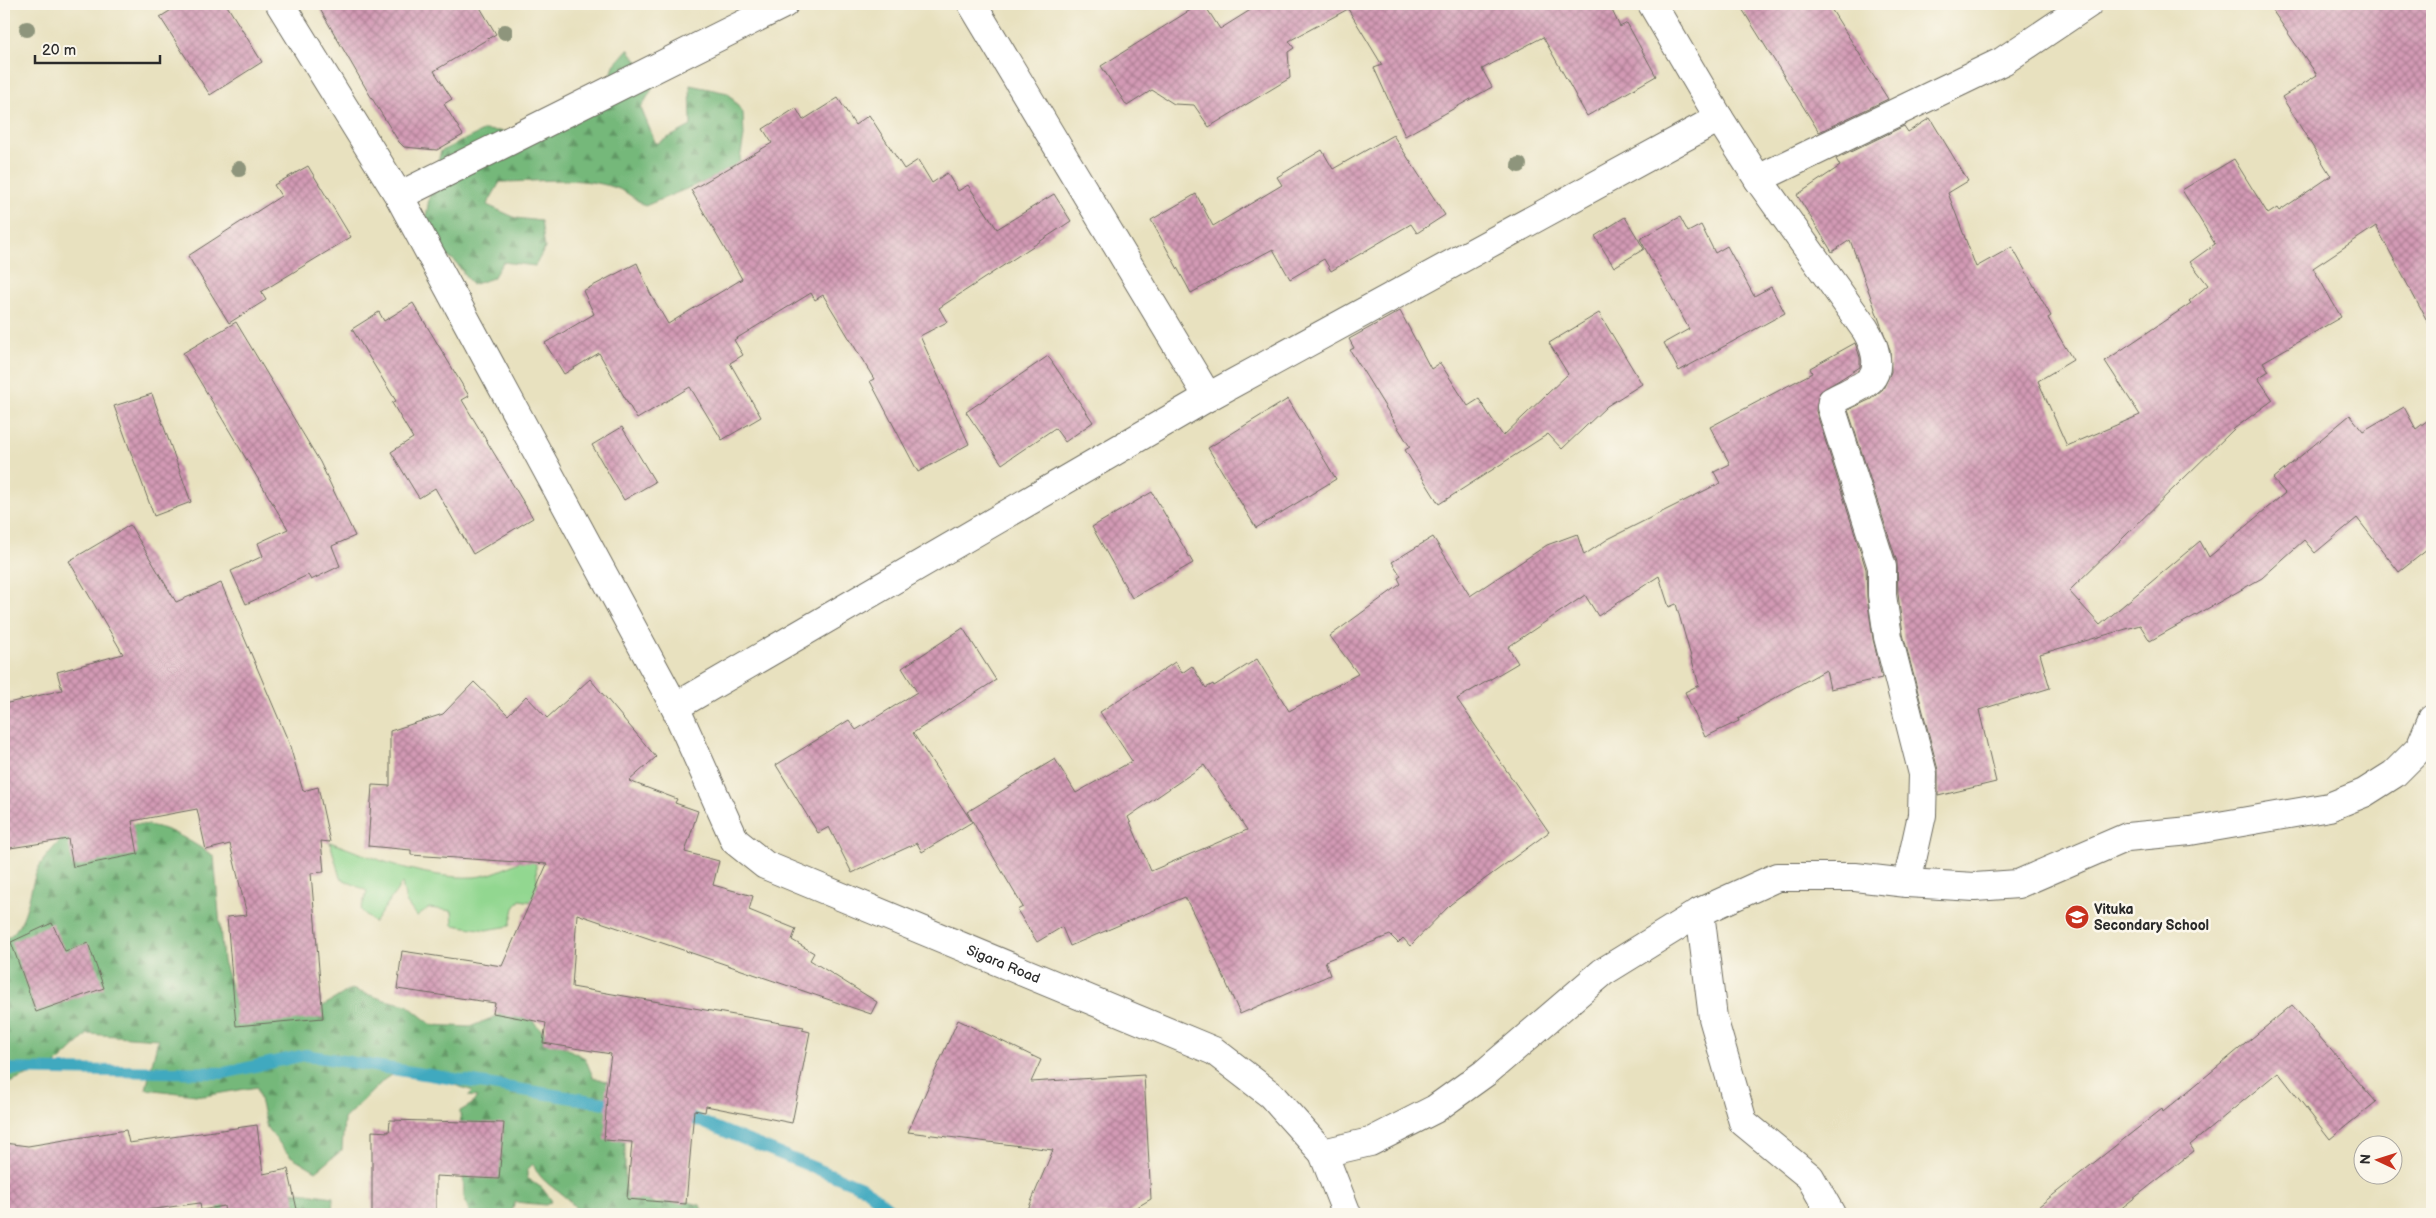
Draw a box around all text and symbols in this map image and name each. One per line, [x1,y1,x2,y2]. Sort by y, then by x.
scale bar [35,32,160,64]
text: 20 m [42,41,76,60]
place label: Vituka Secondary School [2094,901,2209,934]
school or university icon: Vituka Secondary School [2064,904,2090,930]
street label: Sigara Road [964,941,1043,987]
north arrow [2354,1136,2404,1186]
text: N [2357,1153,2374,1165]

